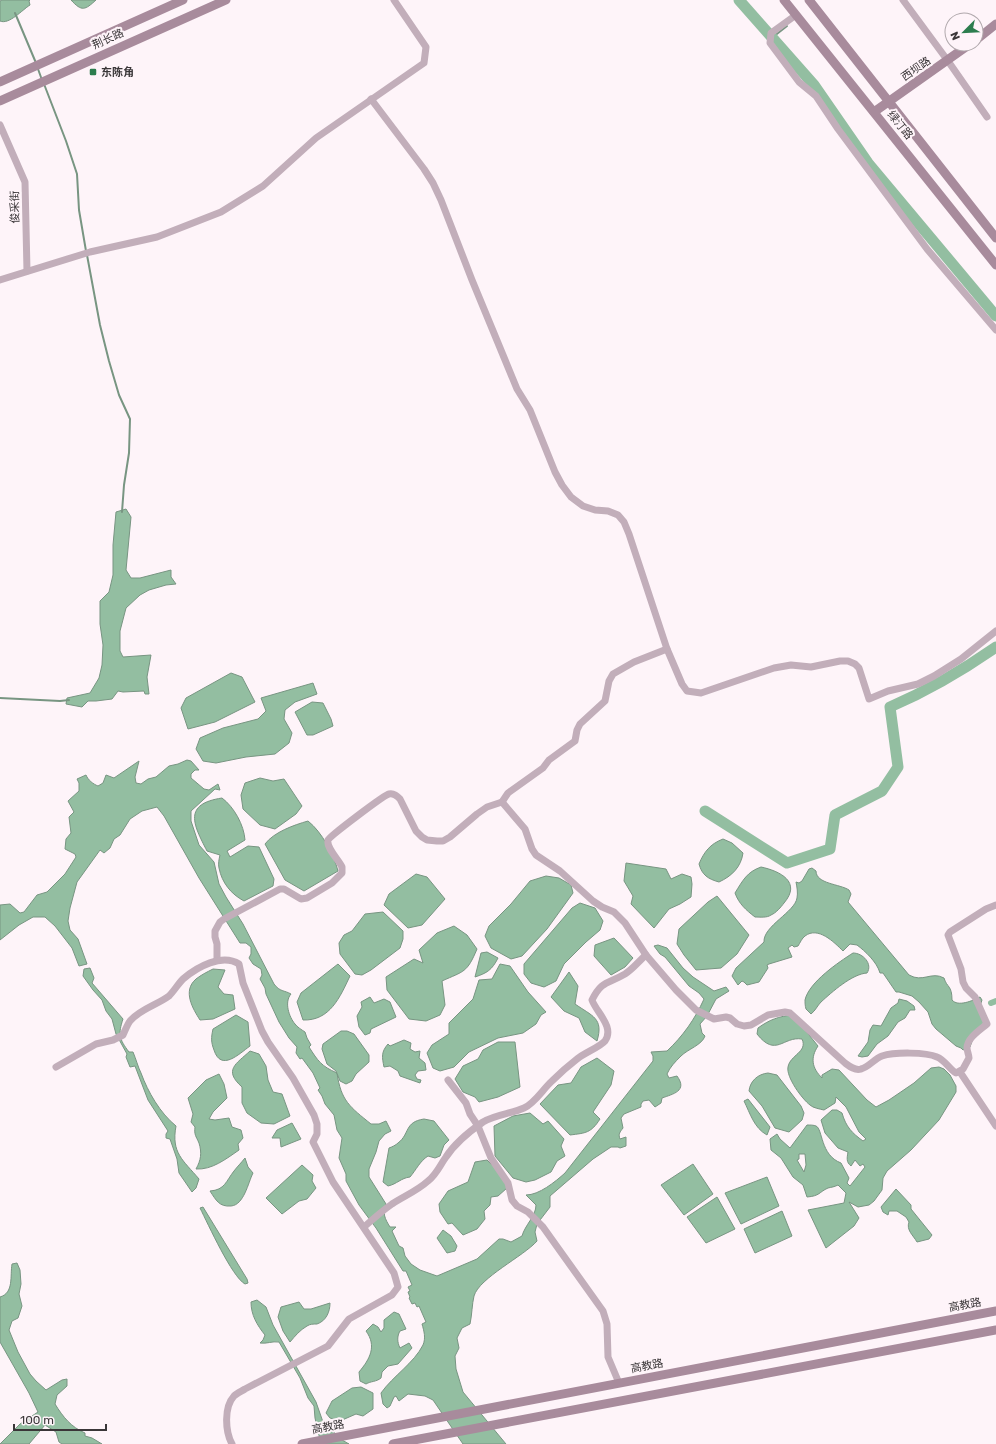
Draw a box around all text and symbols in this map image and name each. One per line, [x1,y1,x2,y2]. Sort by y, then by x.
north arrow [944,12,984,52]
street label: 荆长路 [90,26,126,52]
text: N [948,30,963,42]
street label: 西坝路 [899,54,933,84]
place label: 东陈角 [101,66,134,79]
marker: 东陈角 [88,67,98,77]
street label: 绿汀路 [885,108,915,142]
street label: 俊采街 [8,190,22,224]
street label: 高教路 [948,1295,982,1315]
street label: 高教路 [630,1356,664,1376]
scale bar [14,1406,106,1432]
text: 100 m [20,1413,54,1427]
street label: 高教路 [311,1417,345,1437]

